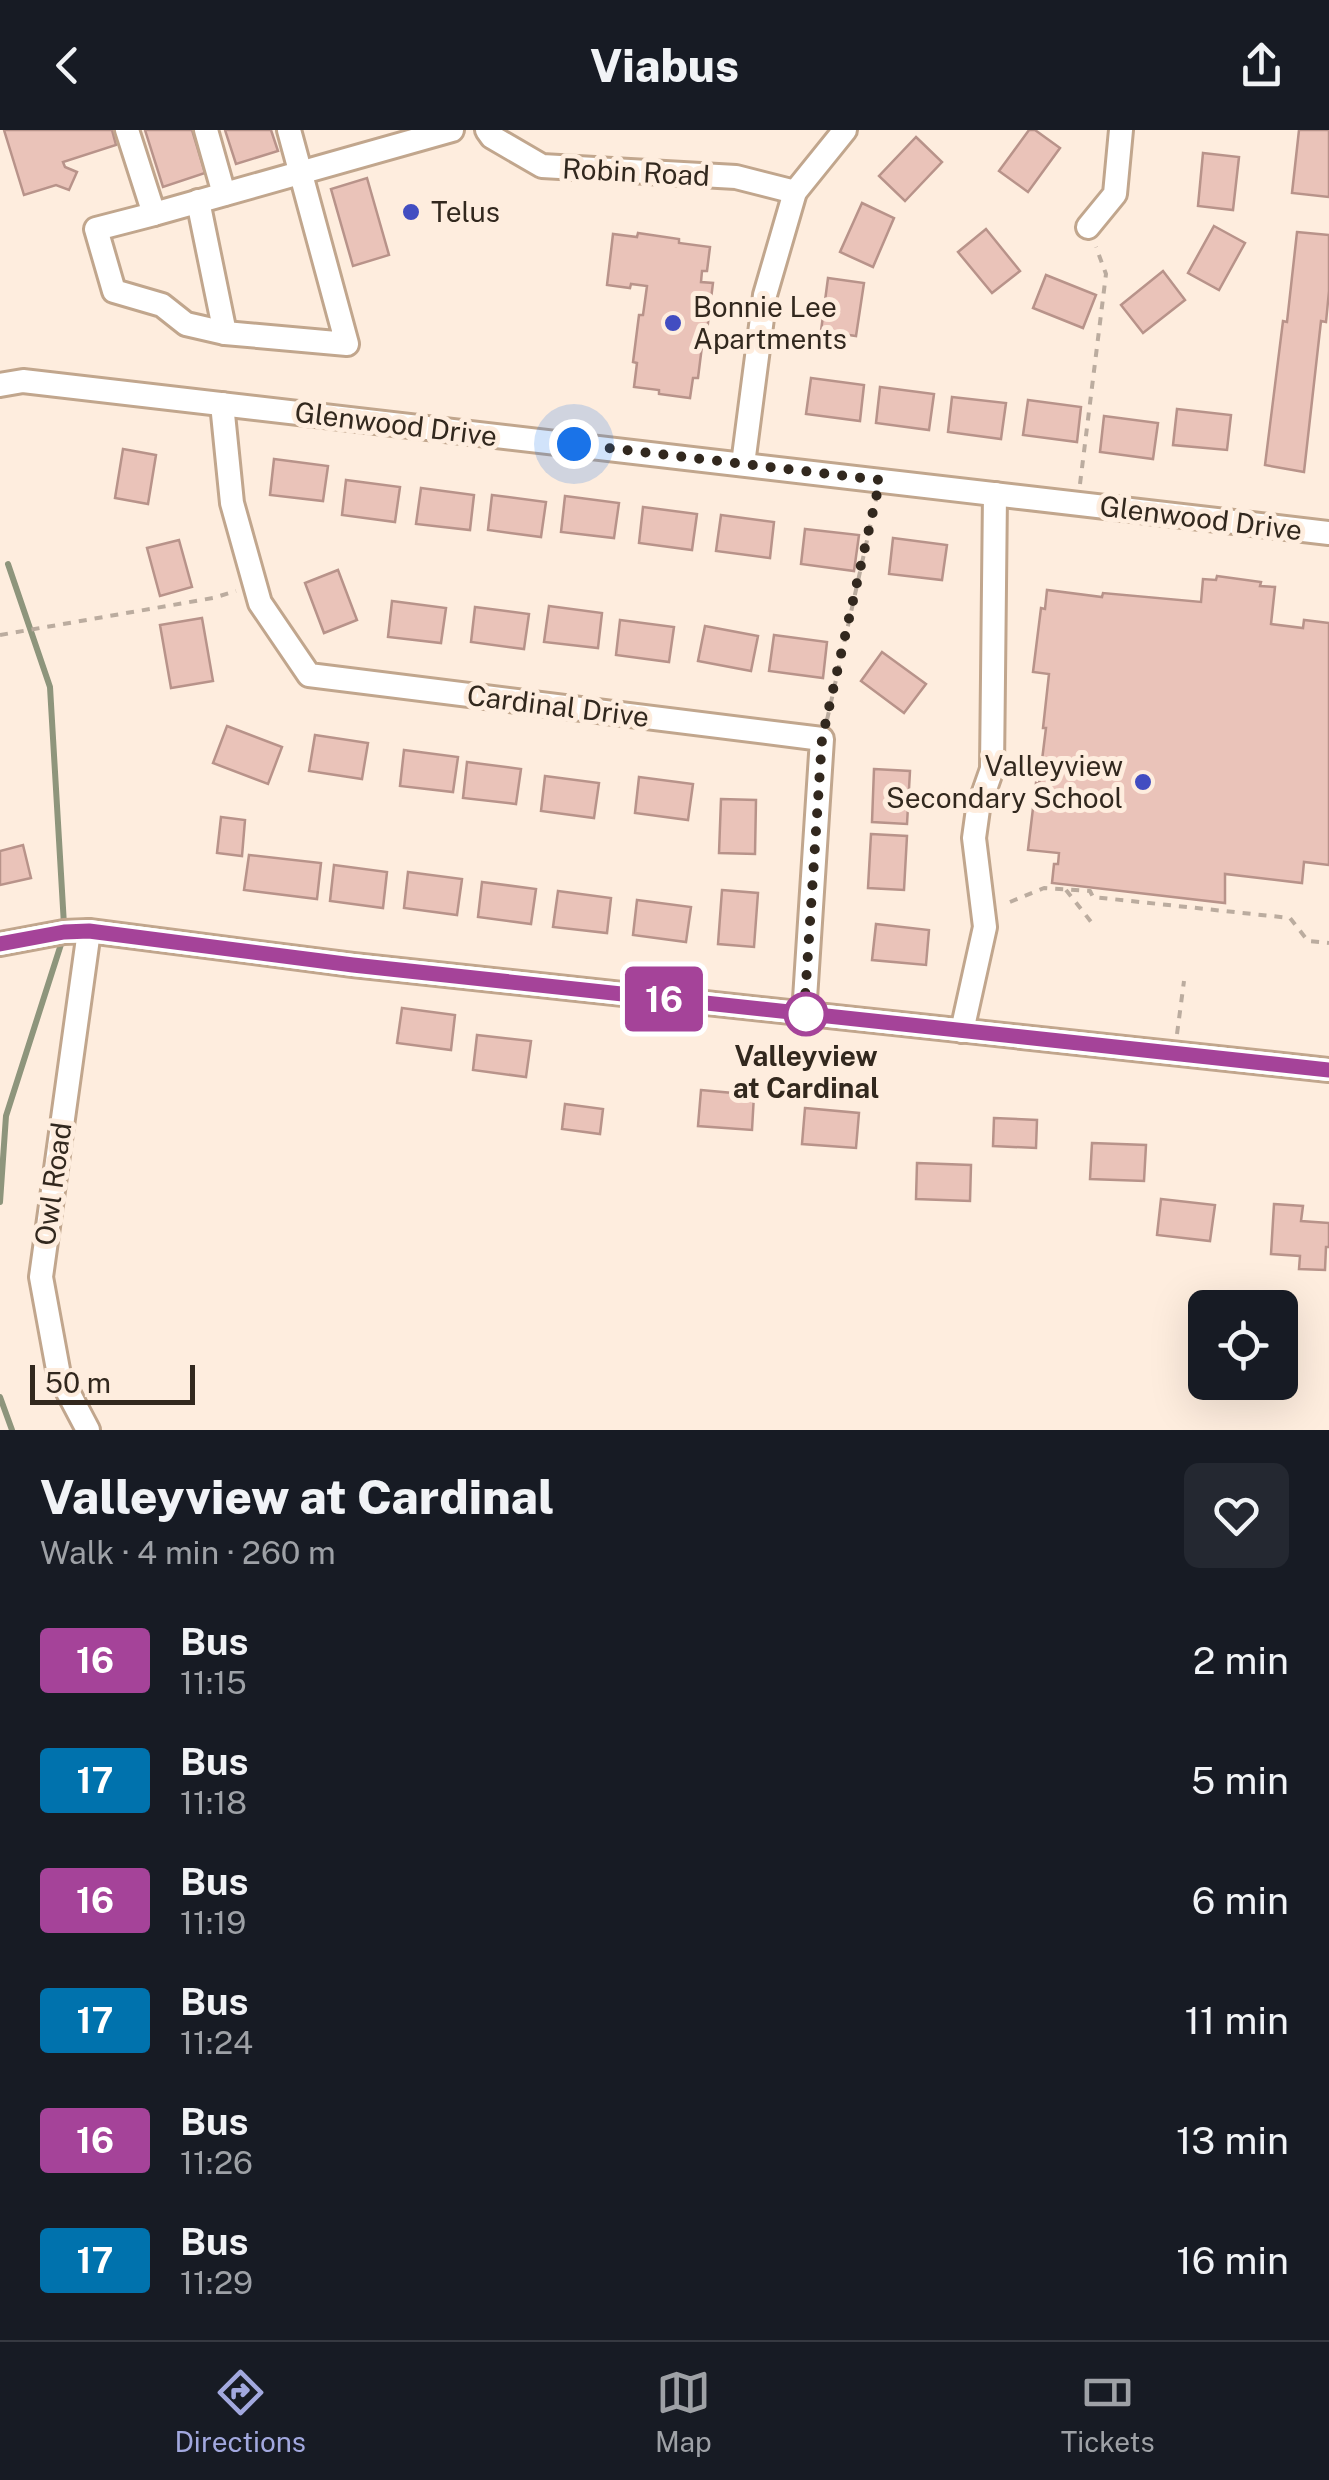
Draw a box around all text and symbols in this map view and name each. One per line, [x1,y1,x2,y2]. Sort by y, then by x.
icon: back [40,38,95,93]
icon: share [1234,38,1289,93]
text: Viabus [590,39,739,92]
street label: Robin Road [562,151,710,192]
place label: Telus [431,195,500,228]
marker: Telus [400,201,422,223]
place label: Bonnie Lee Apartments [693,290,847,355]
marker: Bonnie Lee Apartments [662,312,684,334]
street label: Glenwood Drive [293,395,499,452]
your location [549,419,599,469]
street label: Glenwood Drive [1098,489,1304,546]
street label: Cardinal Drive [465,678,651,733]
place label: Valleyview Secondary School [886,749,1123,814]
marker: Valleyview Secondary School [1132,771,1154,793]
line badge: 16 [619,966,709,1032]
text: 16 [645,979,683,1020]
marker: Valleyview at Cardinal [785,993,827,1035]
place label: Valleyview at Cardinal [733,1039,879,1104]
street label: Owl Road [28,1120,77,1248]
map controls [1188,1290,1298,1400]
button: locate [1188,1290,1298,1400]
scale bar [30,1360,195,1404]
text: 50 m [45,1366,111,1399]
button: heart [1184,1463,1289,1568]
text: Valleyview at Cardinal [40,1468,554,1525]
text: Walk · 4 min · 260 m [40,1534,336,1571]
text: Bus [180,1619,249,1664]
text: 2 min [1193,1638,1289,1683]
text: 16 [76,1640,114,1681]
text: 11:15 [180,1664,247,1701]
text: Bus [180,1739,249,1784]
text: 5 min [1191,1758,1289,1803]
text: 17 [77,1760,113,1801]
text: 11:18 [180,1784,247,1821]
text: Bus [180,1859,249,1904]
text: 6 min [1192,1878,1289,1923]
text: 16 [76,1880,114,1921]
text: 11:19 [180,1904,246,1941]
text: Bus [180,1979,249,2024]
text: 11 min [1184,1998,1289,2043]
text: 17 [77,2000,113,2041]
text: 11:24 [180,2024,253,2061]
text: Bus [180,2099,249,2144]
text: 13 min [1176,2118,1289,2163]
text: 16 [76,2120,114,2161]
text: 11:26 [180,2144,253,2181]
text: Bus [180,2219,249,2264]
text: 16 min [1176,2238,1289,2283]
text: 17 [77,2240,113,2281]
text: 11:29 [180,2264,253,2301]
tab: Directions [174,2365,306,2458]
tab: Map [655,2365,712,2458]
tab: Tickets [1061,2365,1155,2458]

